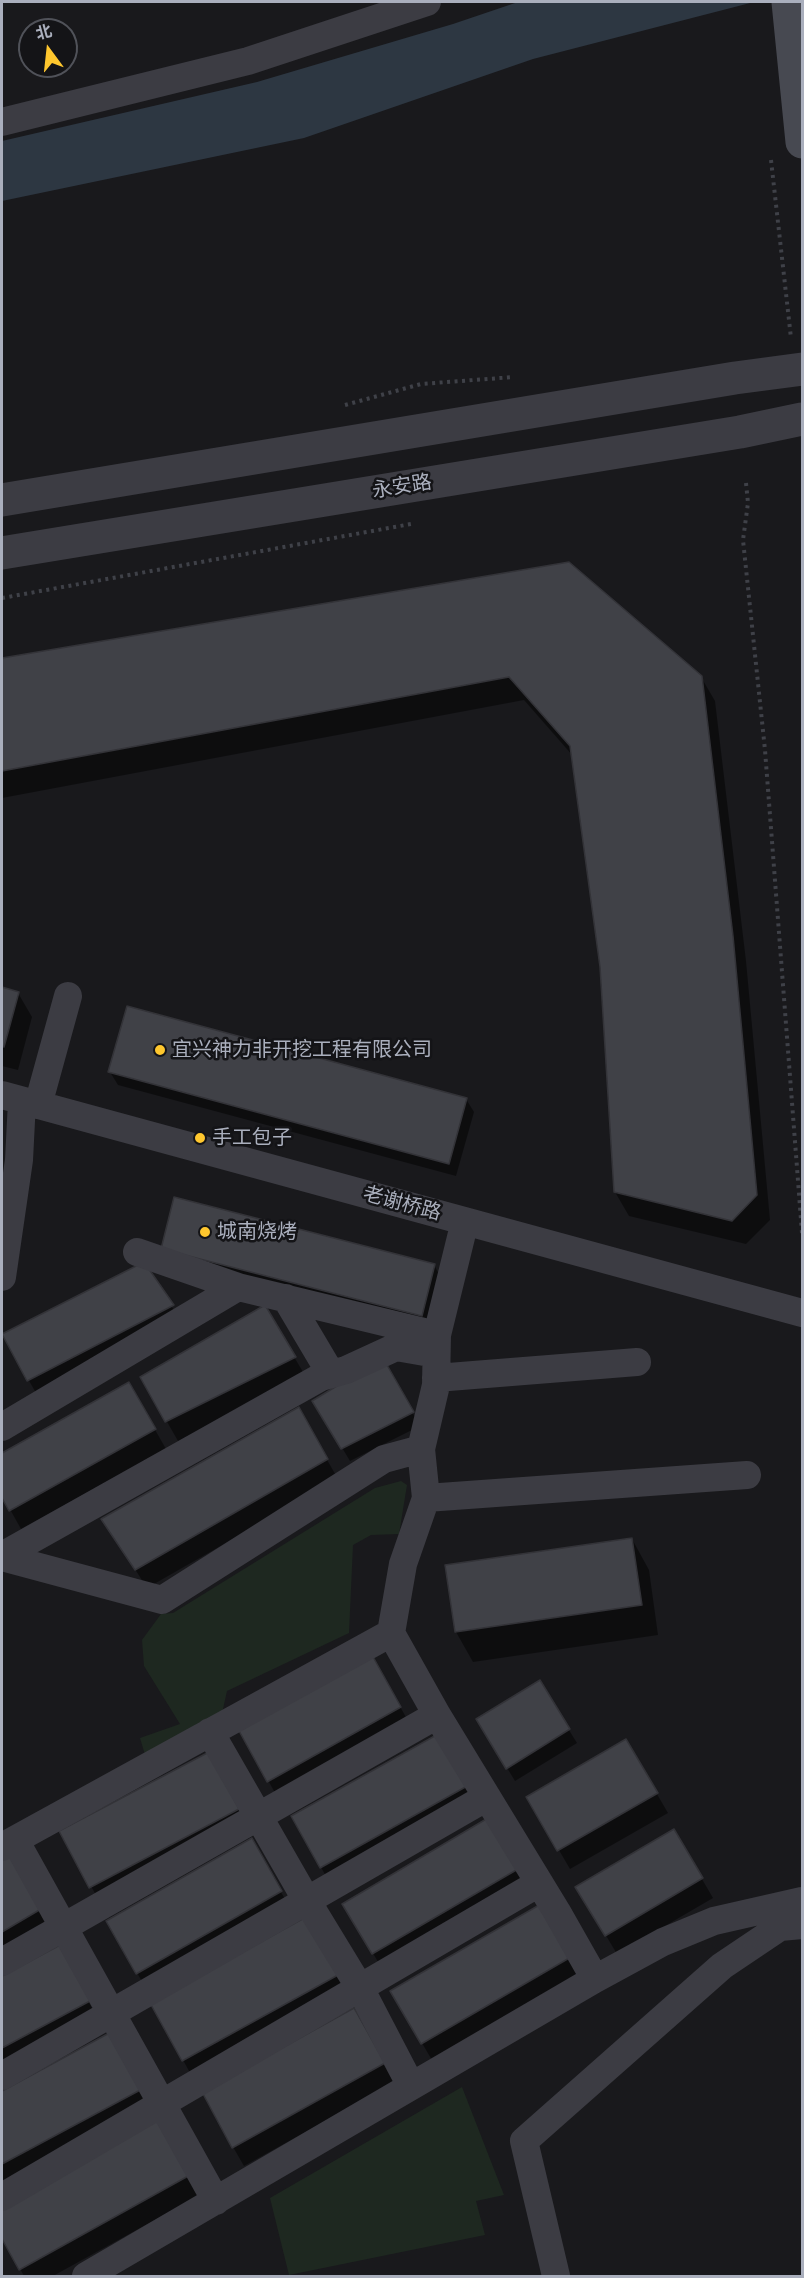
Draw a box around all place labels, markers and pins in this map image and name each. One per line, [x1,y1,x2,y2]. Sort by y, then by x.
place label: 宜兴神力非开挖工程有限公司 [172,1038,432,1062]
marker: 宜兴神力非开挖工程有限公司 [153,1043,167,1057]
place label: 手工包子 [212,1126,292,1150]
marker: 手工包子 [193,1131,207,1145]
place label: 城南烧烤 [217,1220,297,1244]
marker: 城南烧烤 [198,1225,212,1239]

